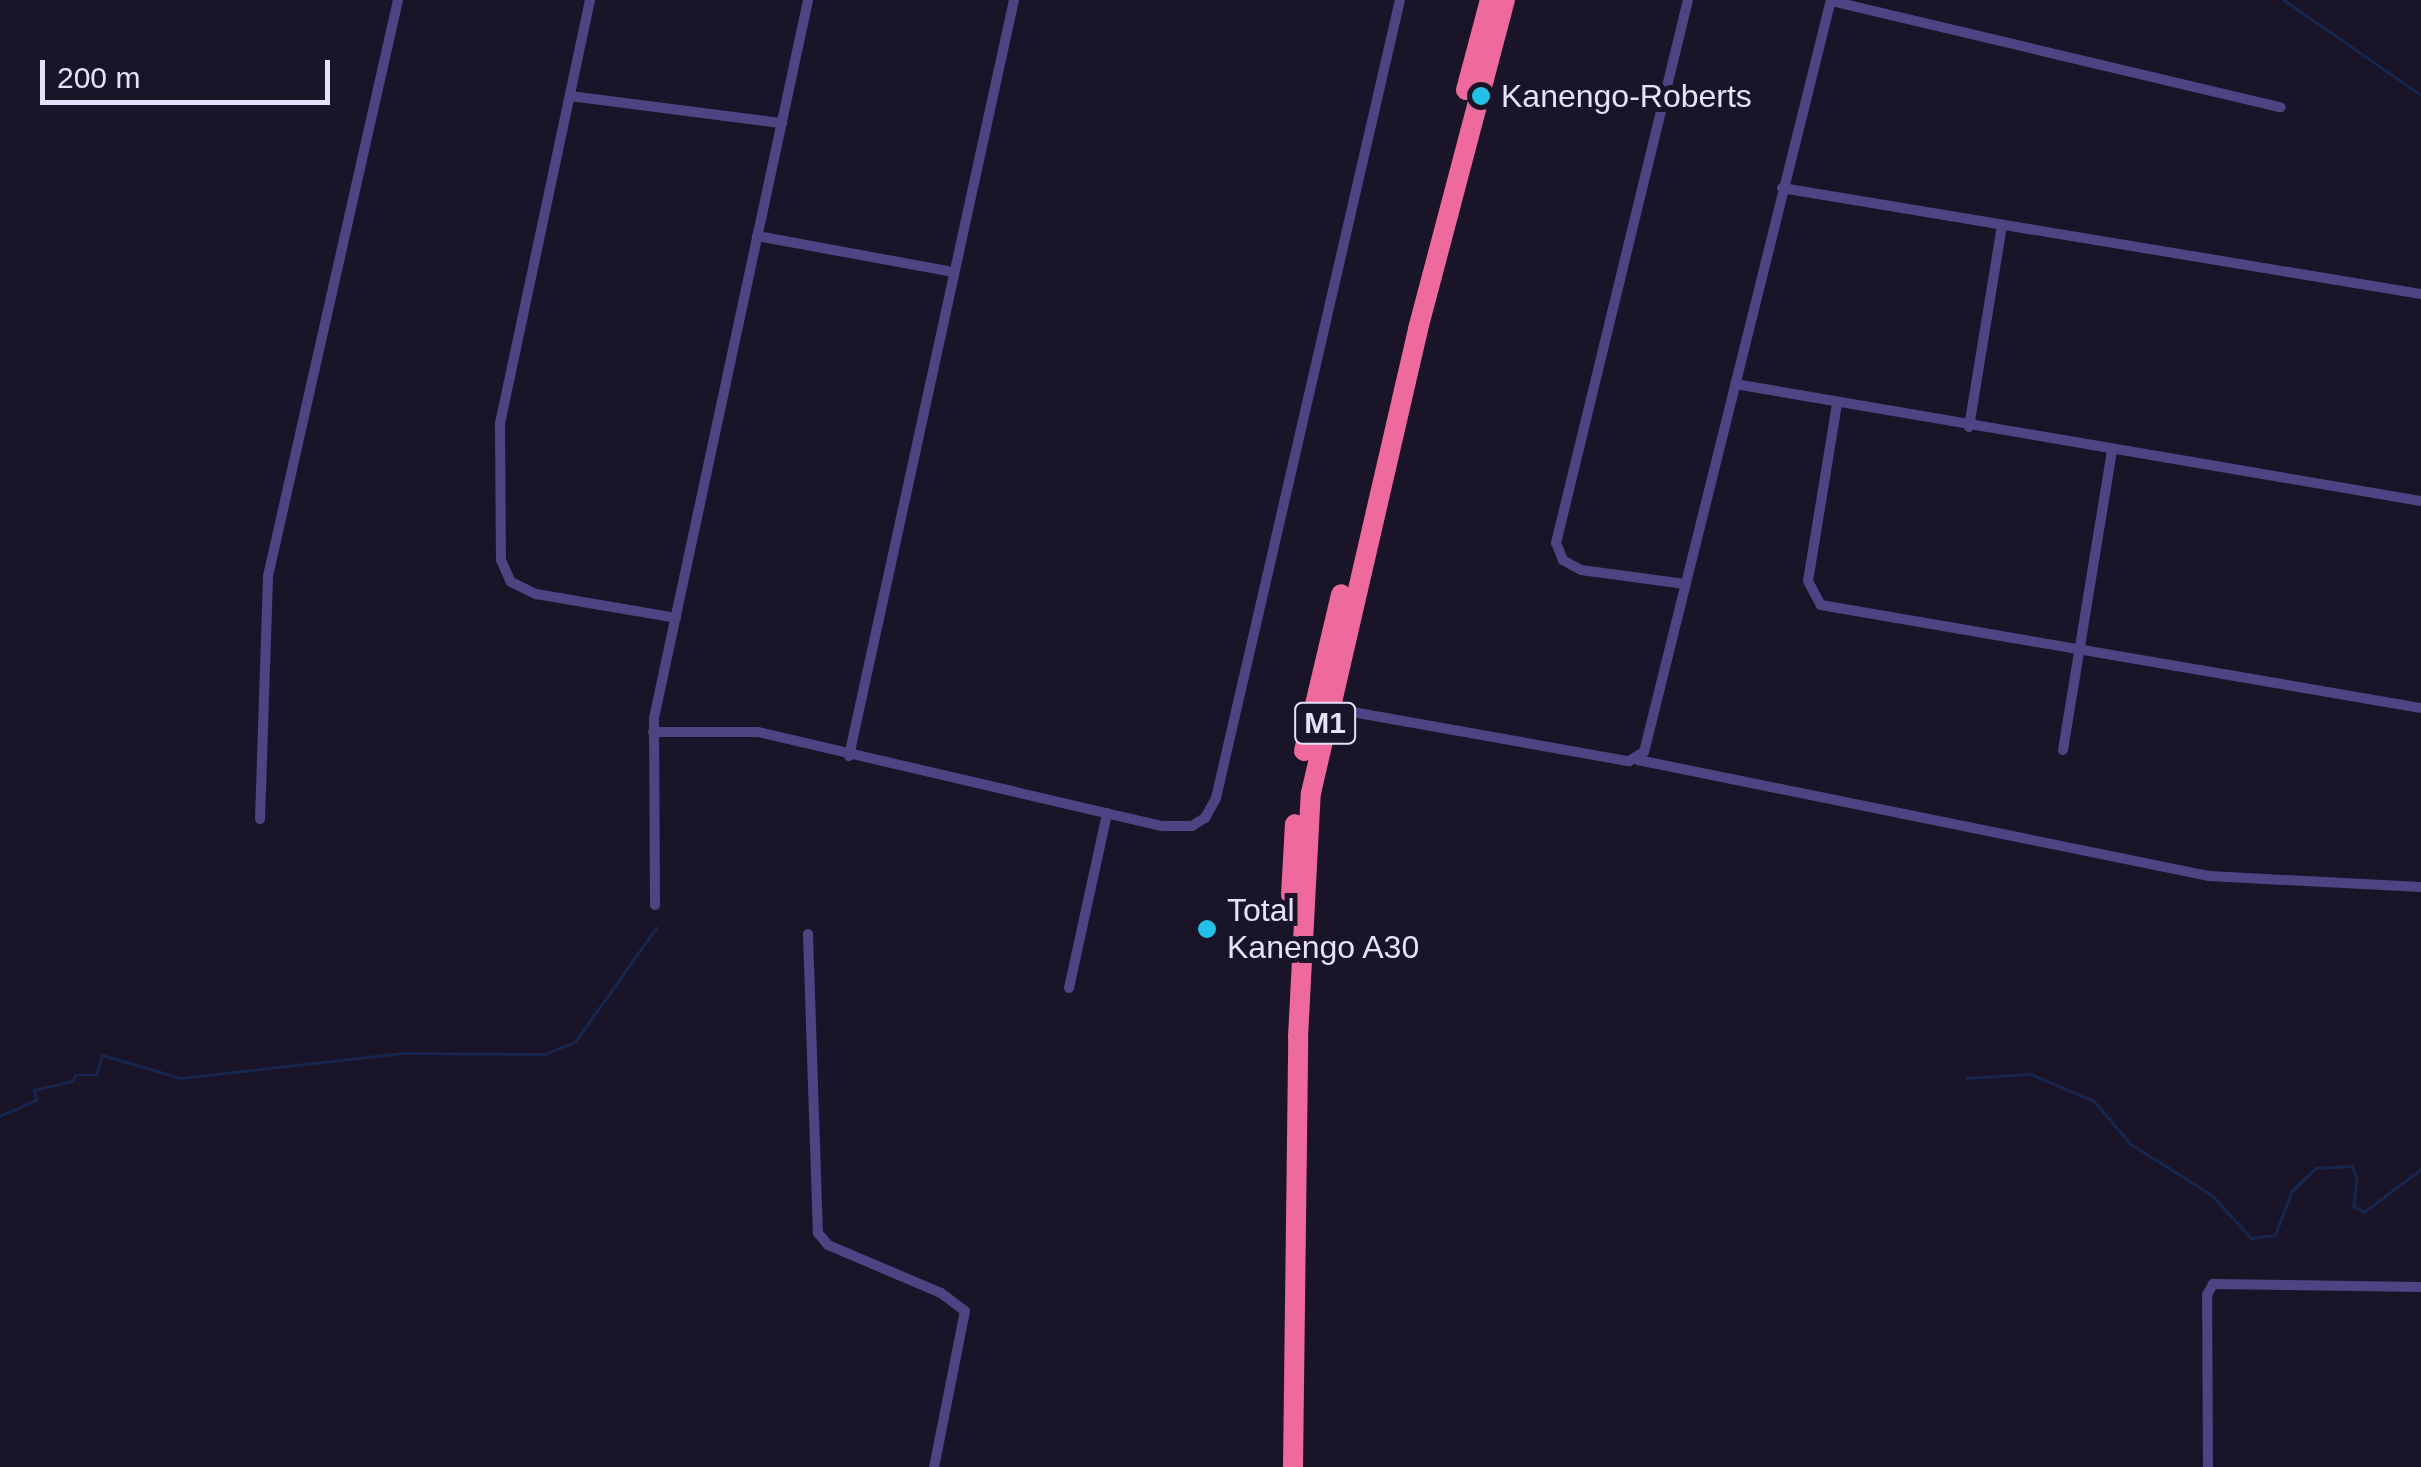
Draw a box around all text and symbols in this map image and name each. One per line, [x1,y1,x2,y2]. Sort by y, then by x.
scale bar [45,40,335,102]
text: 200 m [57,61,140,94]
place label: Kanengo-Roberts [1501,77,1752,115]
marker: Kanengo-Roberts [1470,85,1492,107]
road number: M1 [1292,698,1358,748]
place label: Total Kanengo A30 [1227,892,1421,967]
marker: Total Kanengo A30 [1196,918,1218,940]

